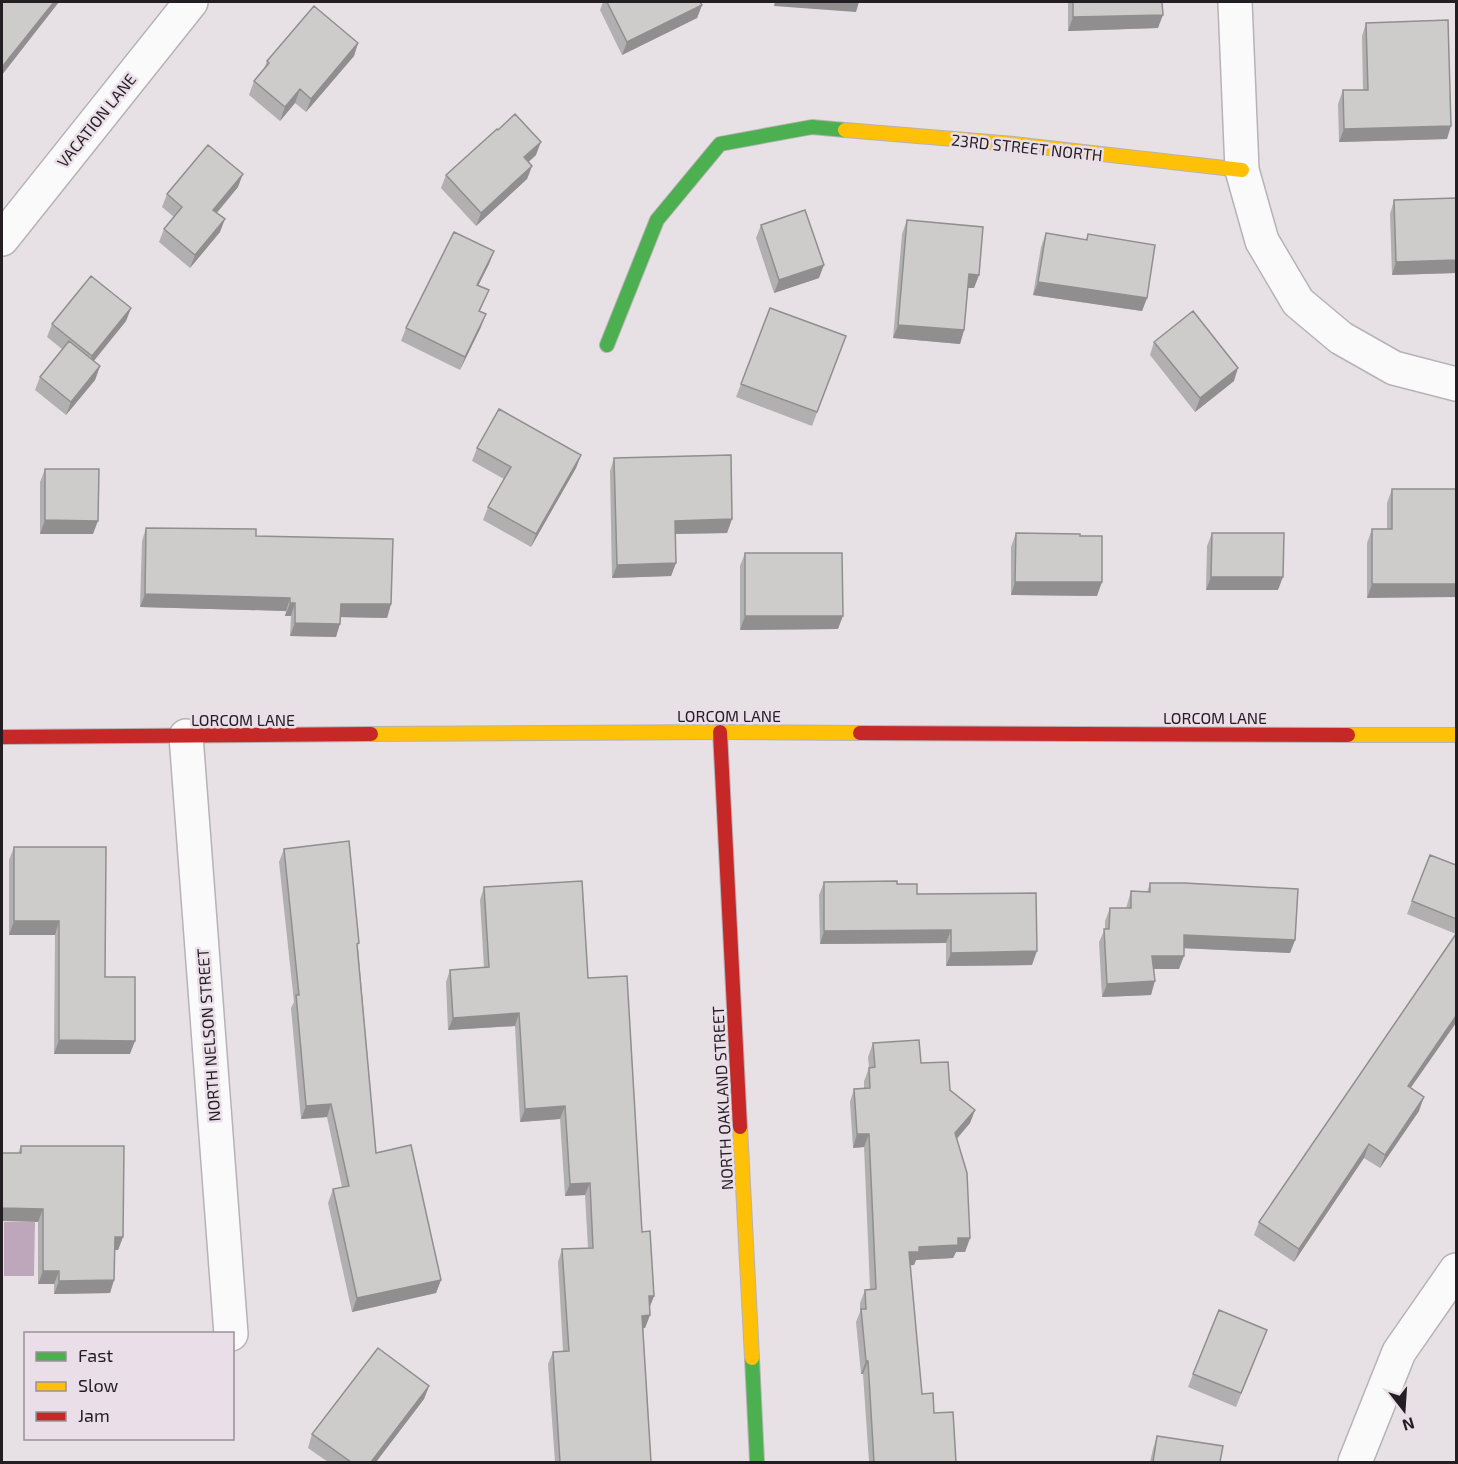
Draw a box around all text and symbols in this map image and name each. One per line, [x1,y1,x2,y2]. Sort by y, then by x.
street label: VACATION LANE [53,69,139,171]
street label: 23RD STREET NORTH [950,130,1104,164]
street label: LORCOM LANE [677,706,781,725]
street label: LORCOM LANE [1163,708,1267,727]
street label: LORCOM LANE [191,710,295,729]
street label: NORTH NELSON STREET [192,948,224,1122]
street label: NORTH OAKLAND STREET [708,1005,736,1191]
legend [24,1332,234,1440]
text: Fast [78,1344,113,1366]
text: Slow [78,1374,119,1396]
north arrow [1374,1380,1434,1440]
text: Jam [78,1404,110,1426]
text: N [1400,1414,1417,1436]

